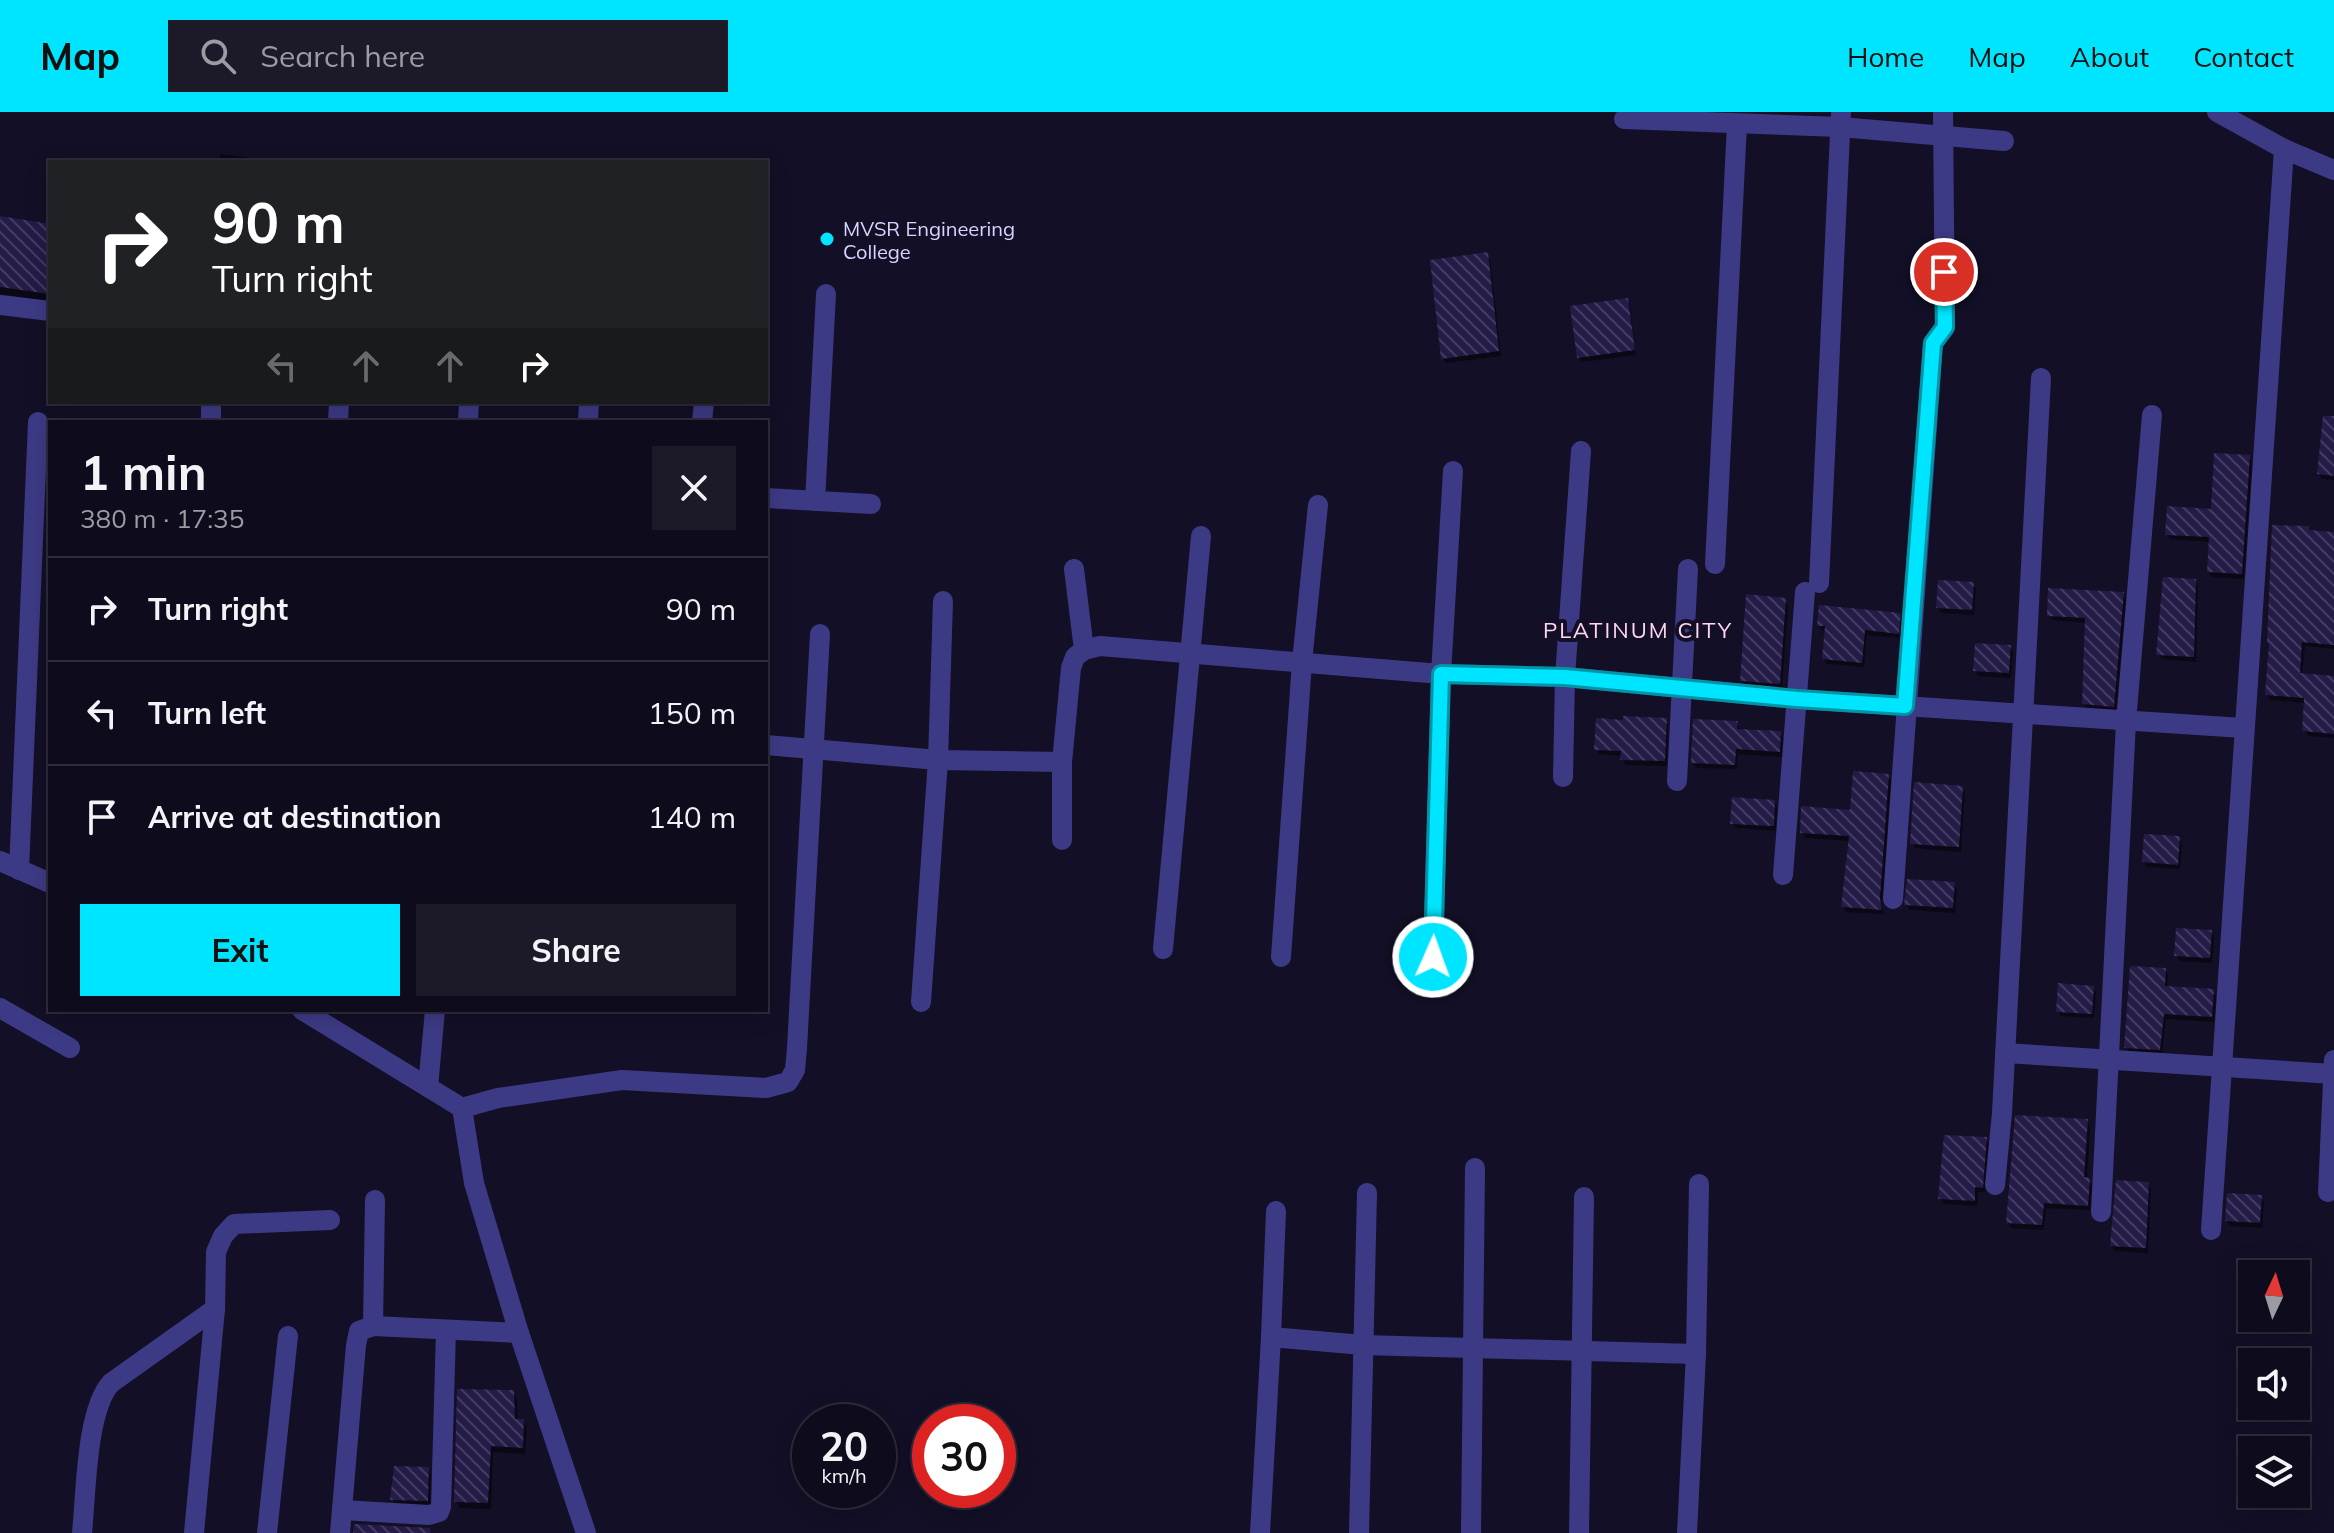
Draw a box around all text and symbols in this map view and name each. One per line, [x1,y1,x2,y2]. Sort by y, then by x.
search box [168,20,728,92]
text: Map [40,32,120,80]
icon: search [196,34,240,78]
text: Search here [260,37,425,75]
text: Home [1847,39,1924,74]
text: Map [1968,39,2026,74]
text: About [2070,39,2149,74]
text: Contact [2193,39,2294,74]
text: 90 m [212,187,345,257]
icon: right [80,192,184,296]
place label: MVSR Engineering College [843,216,1015,264]
marker: MVSR Engineering College [818,230,836,248]
pin [1910,238,1978,306]
icon: arrive [1922,250,1966,294]
text: Turn right [212,256,373,301]
icon: left [260,344,304,388]
icon: ahead [344,344,388,388]
icon: ahead [428,344,472,388]
icon: right [512,344,556,388]
text: 1 min [80,442,207,502]
button: close [652,446,736,530]
text: 380 m · 17:35 [80,502,244,535]
icon: right [80,587,124,631]
text: Turn right [148,590,288,628]
text: 90 m [666,590,736,628]
district label: PLATINUM CITY [1543,616,1733,644]
icon: left [80,691,124,735]
text: Turn left [148,694,266,732]
text: 150 m [648,694,736,732]
icon: arrive [80,795,124,839]
text: Arrive at destination [148,798,442,836]
text: 140 m [648,798,736,836]
button: Exit [80,904,400,996]
button: Share [416,904,736,996]
position arrow [1391,915,1475,999]
north arrow [2238,1260,2310,1332]
map controls [2238,1260,2310,1508]
button: sound [2238,1348,2310,1420]
speed limit sign: 30 [912,1404,1016,1508]
text: 20 [820,1421,868,1471]
button: layers [2238,1436,2310,1508]
text: km/h [821,1463,867,1488]

